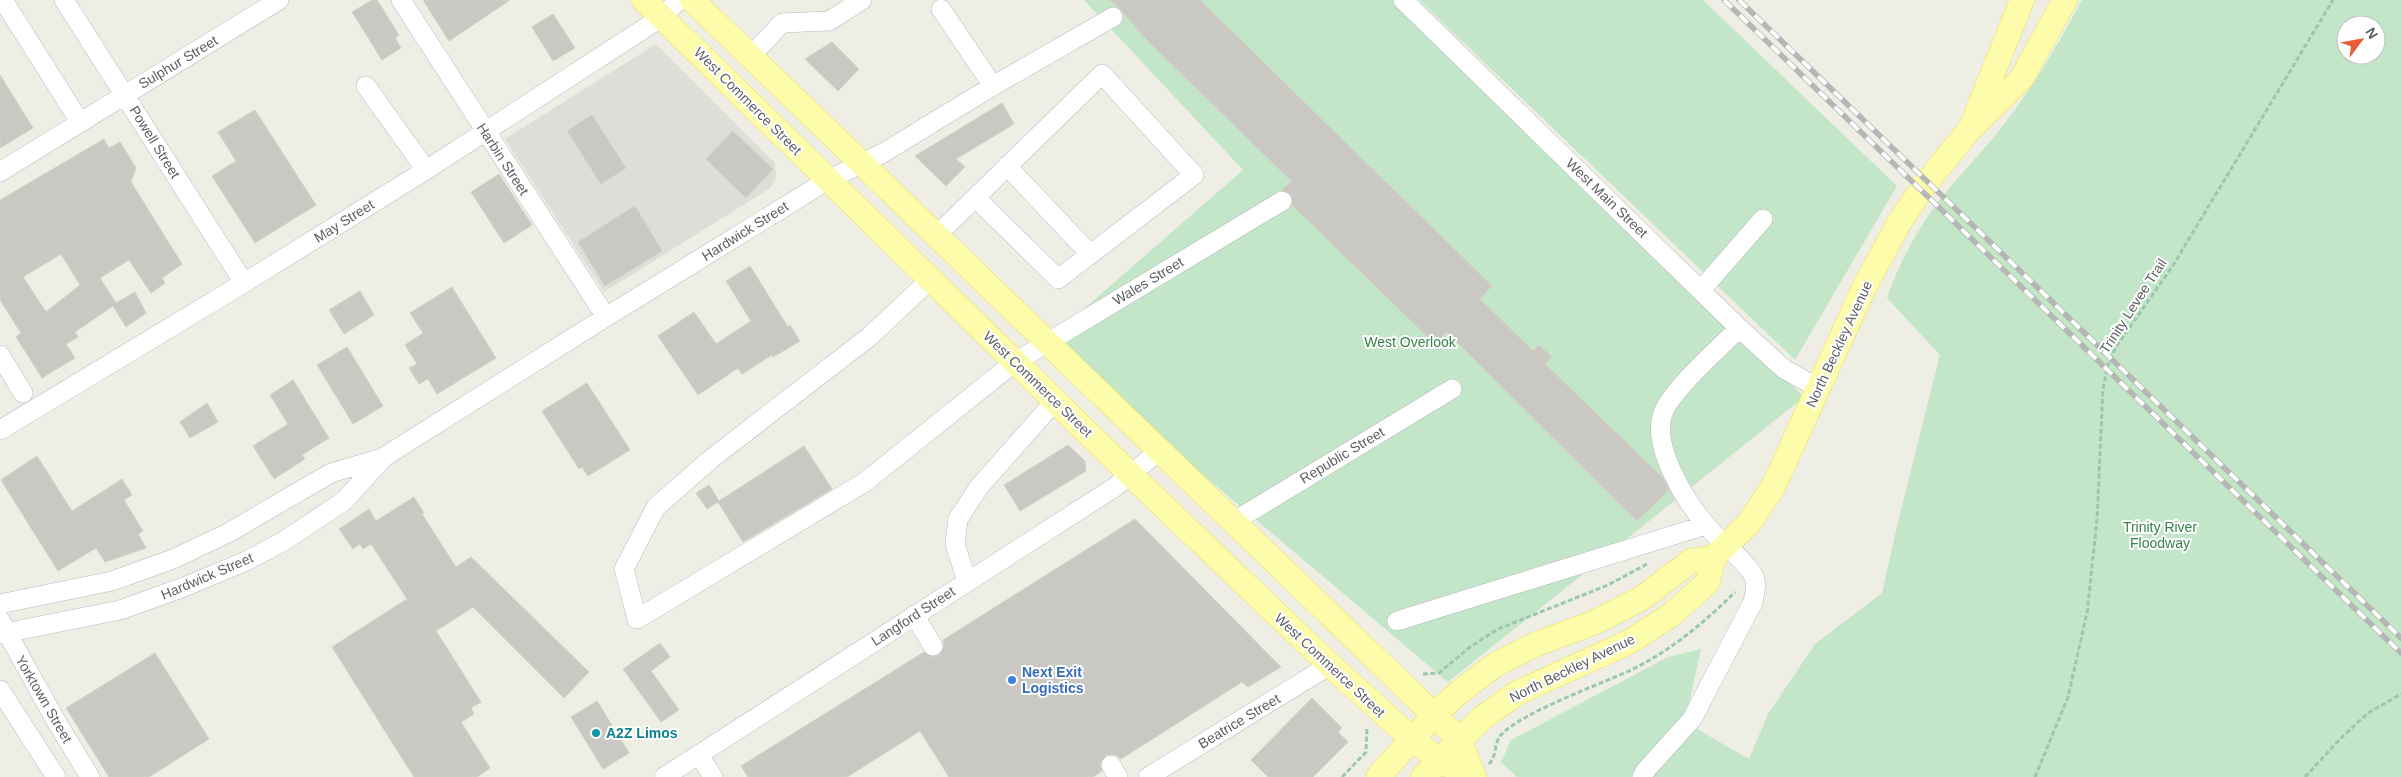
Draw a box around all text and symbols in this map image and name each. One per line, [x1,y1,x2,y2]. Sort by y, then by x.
north arrow [2336,15,2386,65]
text: N [2363,25,2381,42]
street label: Sulphur Street [136,32,221,92]
street label: West Commerce Street [691,44,805,158]
street label: Powell Street [126,103,184,181]
street label: Harbin Street [474,120,532,198]
street label: West Main Street [1563,155,1651,241]
street label: May Street [311,196,377,246]
street label: Hardwick Street [699,198,791,264]
street label: Wales Street [1110,254,1186,308]
street label: Trinity Levee Trail [2096,256,2170,356]
street label: North Beckley Avenue [1803,278,1875,410]
street label: West Commerce Street [980,328,1096,440]
park label: West Overlook [1364,334,1457,350]
street label: Republic Street [1297,423,1387,487]
park label: Trinity River Floodway [2123,519,2197,551]
street label: Hardwick Street [158,549,256,603]
street label: Langford Street [868,583,958,649]
street label: West Commerce Street [1271,610,1389,720]
street label: North Beckley Avenue [1507,631,1637,705]
street label: Yorktown Street [12,652,76,746]
place label: Next Exit Logistics [1022,664,1084,696]
marker: Next Exit Logistics [1006,674,1018,686]
street label: Beatrice Street [1195,690,1283,752]
place label: A2Z Limos [606,725,678,741]
marker: A2Z Limos [590,727,602,739]

